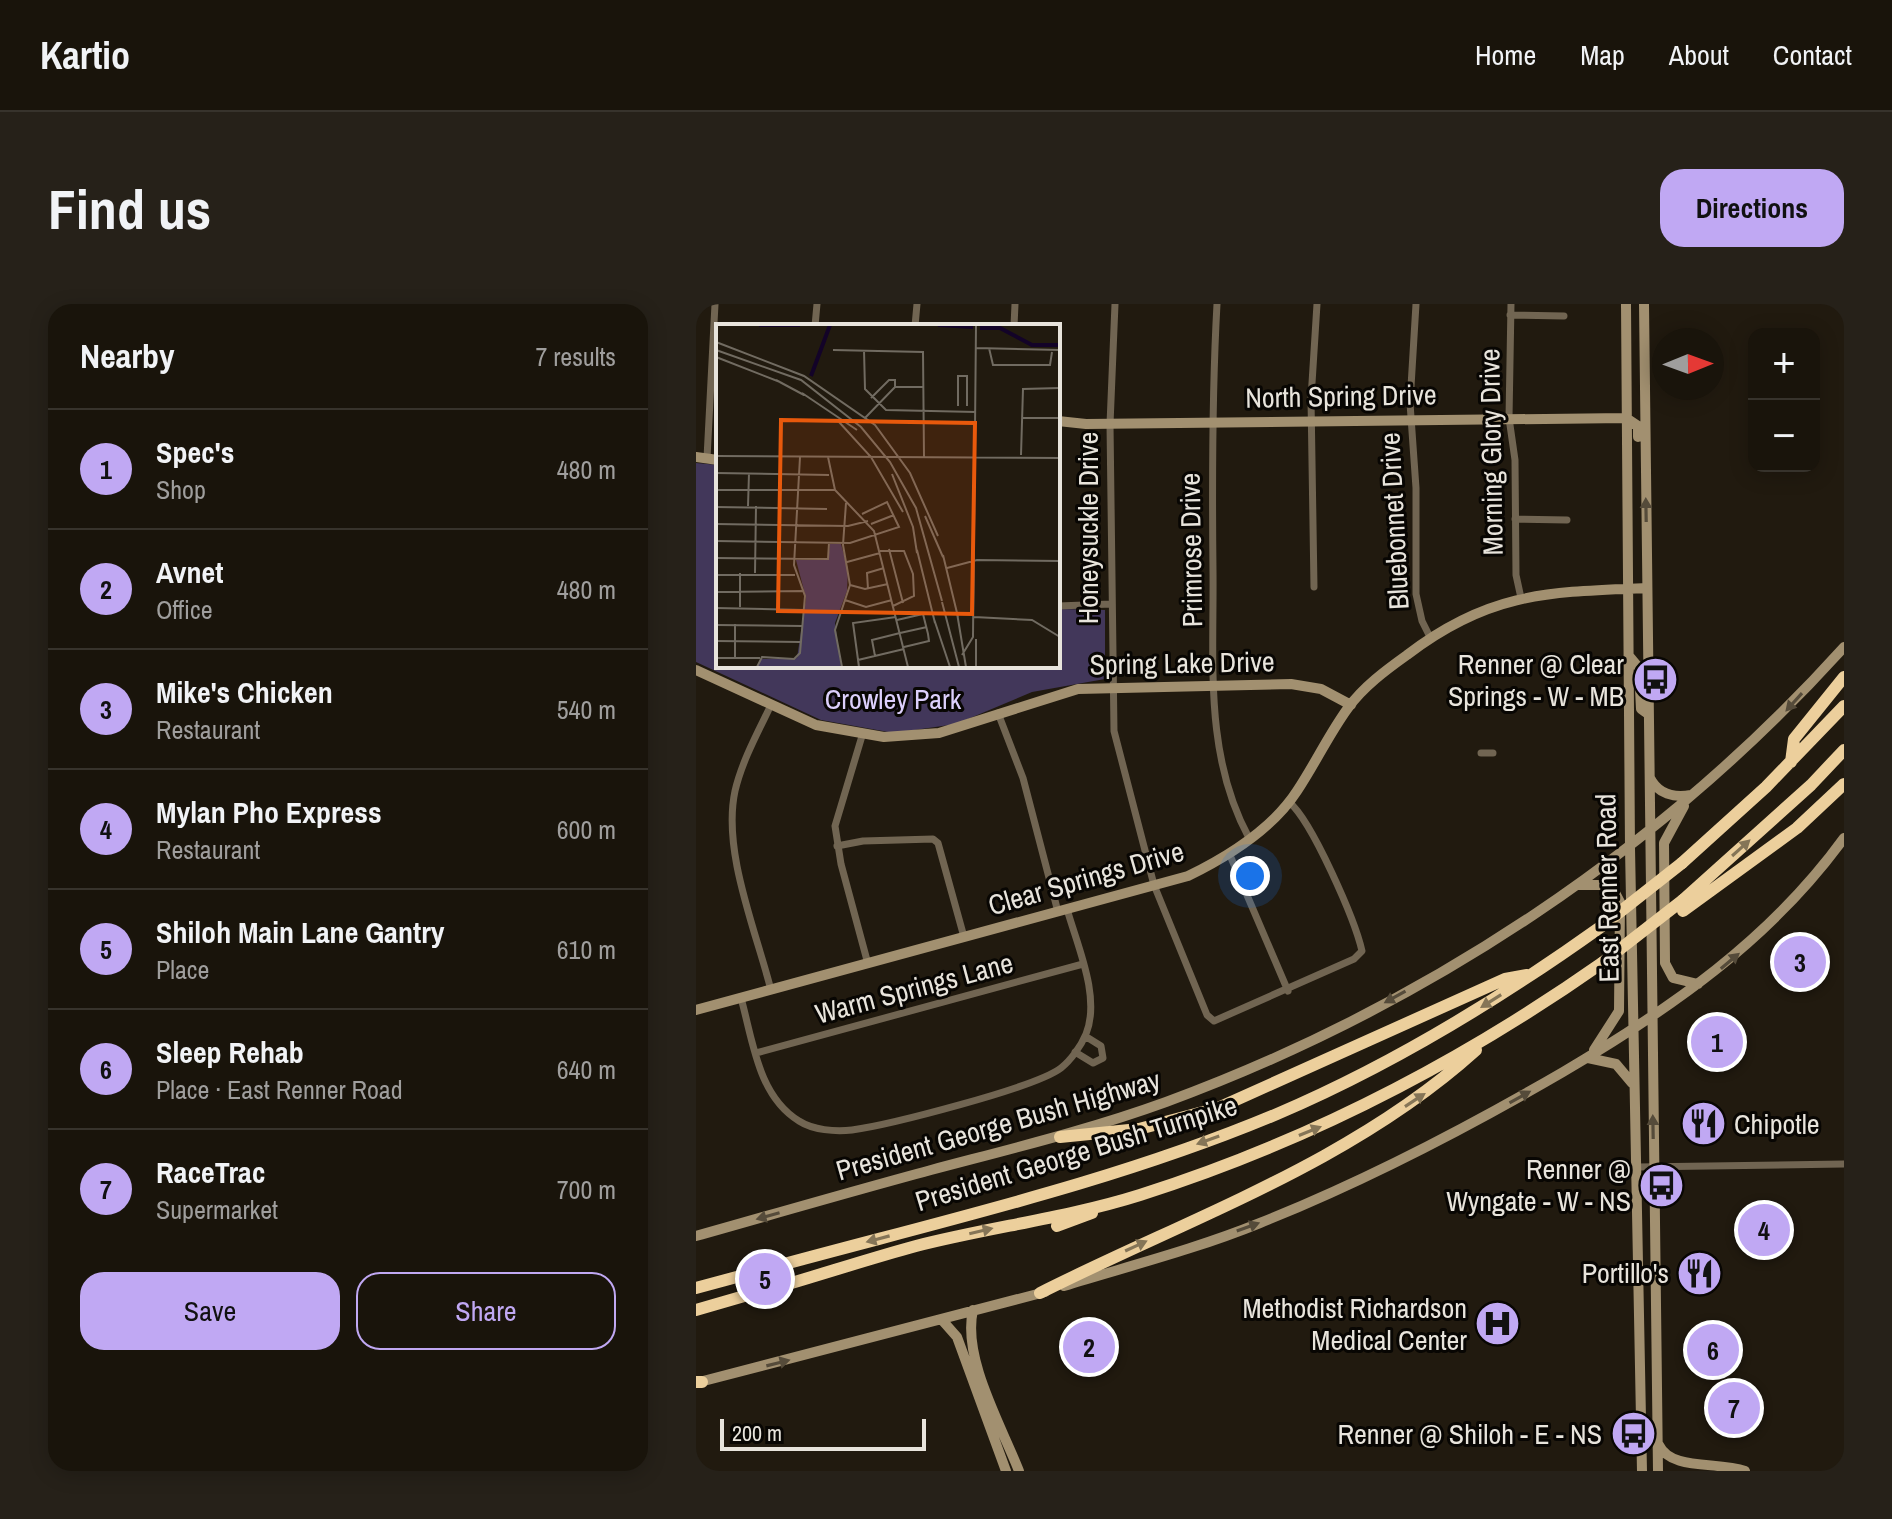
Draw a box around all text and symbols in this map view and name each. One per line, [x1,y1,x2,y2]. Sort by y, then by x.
text: Kartio [40,30,130,81]
text: Home [1475,36,1536,74]
text: Map [1580,36,1625,74]
text: About [1669,36,1729,74]
text: Contact [1773,36,1852,74]
button: Directions [1660,169,1844,247]
text: Find us [48,171,211,246]
inset map [716,324,1060,668]
north arrow [1652,328,1724,400]
map controls [1748,328,1820,472]
button: + [1748,328,1820,400]
text: Nearby [80,333,175,379]
text: 7 results [535,339,616,374]
street label: Morning Glory Drive [1470,348,1512,556]
street label: North Spring Drive [1245,375,1437,417]
button: − [1748,400,1820,472]
street label: Bluebonnet Drive [1370,431,1418,611]
text: Spec's [156,432,234,472]
street label: Honeysuckle Drive [1069,432,1107,624]
text: 1 [100,452,112,487]
text: 480 m [557,452,616,487]
text: Shop [156,472,206,507]
street label: Primrose Drive [1171,472,1211,628]
one-way arrow [1640,497,1652,522]
text: Avnet [156,552,223,592]
text: 2 [100,572,112,607]
text: 480 m [557,572,616,607]
text: Office [156,592,213,627]
street label: Spring Lake Drive [1089,642,1275,684]
place label: Renner @ Clear Springs - W - MB [1448,645,1624,715]
bus stop icon: Renner @ Clear Springs - W - MB [1631,656,1679,704]
text: Mike's Chicken [156,672,333,712]
park label: Crowley Park [825,680,962,718]
text: 3 [100,692,112,727]
text: 540 m [557,692,616,727]
one-way arrow [1785,693,1803,712]
text: Restaurant [156,712,260,747]
text: Mylan Pho Express [156,792,382,832]
street label: East Renner Road [1586,793,1628,983]
text: 4 [100,812,112,847]
text: 600 m [557,812,616,847]
text: Restaurant [156,832,260,867]
street label: Clear Springs Drive [984,832,1188,924]
one-way arrow [1730,840,1750,857]
your location [1230,856,1270,896]
text: Shiloh Main Lane Gantry [156,912,444,952]
text: 5 [100,932,112,967]
text: 610 m [557,932,616,967]
pin: 3 [1774,932,1826,992]
street label: Warm Springs Lane [811,943,1017,1033]
text: Place [156,952,209,987]
one-way arrow [1719,952,1740,969]
one-way arrow [1384,989,1406,1003]
one-way arrow [1480,993,1502,1007]
pin: 1 [1691,1012,1743,1072]
text: Sleep Rehab [156,1032,304,1072]
text: 6 [100,1052,112,1087]
text: 640 m [557,1052,616,1087]
street label: President George Bush Highway [831,1060,1165,1190]
text: Place · East Renner Road [156,1072,403,1107]
street label: President George Bush Turnpike [910,1086,1242,1220]
one-way arrow [1509,1091,1531,1105]
one-way arrow [1404,1093,1426,1107]
restaurant icon: Chipotle [1679,1100,1727,1148]
place label: Chipotle [1734,1105,1820,1143]
one-way arrow [1647,1114,1659,1139]
one-way arrow [1298,1124,1321,1137]
one-way arrow [1196,1135,1220,1147]
place label: Renner @ Wyngate - W - NS [1446,1150,1631,1220]
text: RaceTrac [156,1152,265,1192]
bus stop icon: Renner @ Wyngate - W - NS [1638,1161,1686,1209]
text: 7 [100,1172,112,1207]
text: 700 m [557,1172,616,1207]
text: Supermarket [156,1192,278,1227]
pin: 4 [1738,1200,1790,1260]
one-way arrow [756,1210,780,1223]
one-way arrow [1236,1221,1260,1233]
one-way arrow [969,1225,994,1237]
one-way arrow [866,1233,891,1245]
one-way arrow [1124,1239,1147,1253]
pin: 5 [739,1249,791,1309]
restaurant icon: Portillo's [1676,1249,1724,1297]
place label: Portillo's [1582,1254,1669,1292]
button: Save [80,1272,340,1350]
button: Share [356,1272,616,1350]
place label: Methodist Richardson Medical Center [1242,1289,1467,1359]
hospital icon: Methodist Richardson Medical Center [1474,1300,1522,1348]
pin: 2 [1063,1317,1115,1377]
pin: 6 [1687,1320,1739,1380]
one-way arrow [765,1356,790,1368]
pin: 7 [1708,1378,1760,1438]
bus stop icon: Renner @ Shiloh - E - NS [1609,1410,1657,1458]
scale bar [720,1415,926,1451]
place label: Renner @ Shiloh - E - NS [1338,1415,1602,1453]
text: 200 m [732,1418,782,1448]

